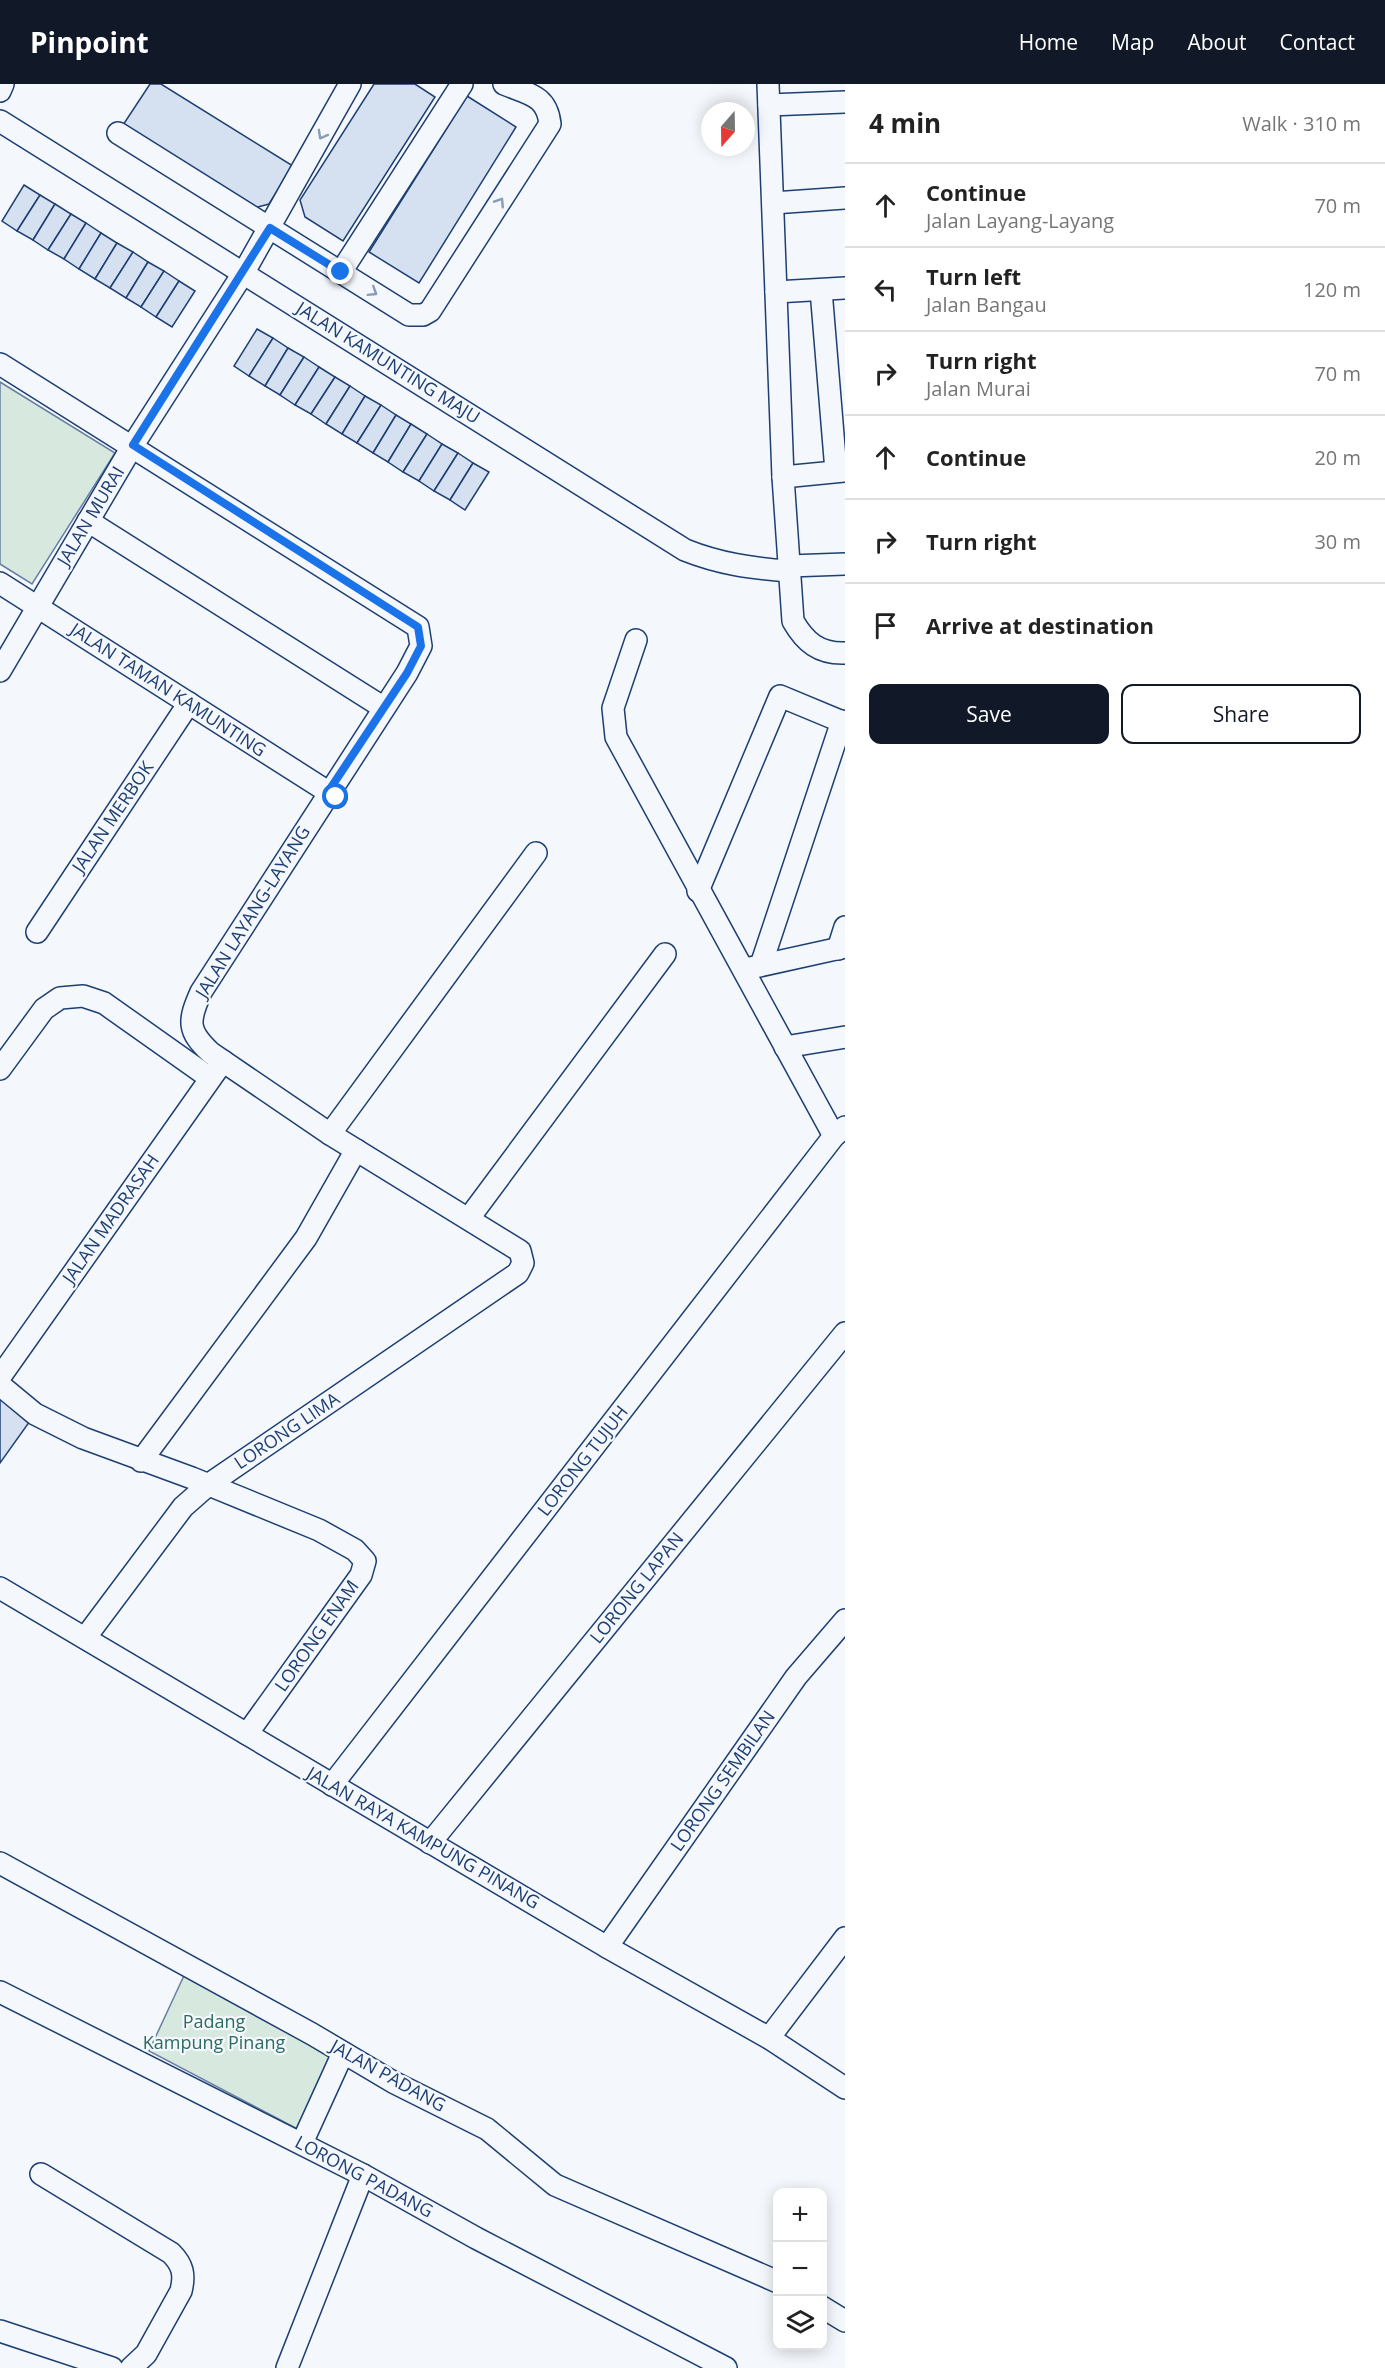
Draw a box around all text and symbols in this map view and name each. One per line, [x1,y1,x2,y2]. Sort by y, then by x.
text: Pinpoint [30,23,149,61]
text: Home [1019,28,1078,56]
text: Map [1111,28,1154,56]
text: About [1187,28,1247,56]
text: Contact [1280,28,1355,56]
north arrow [701,102,755,156]
text: 4 min [869,105,941,141]
text: Walk · 310 m [1242,110,1361,137]
one-way arrow [318,129,329,139]
text: Continue [926,177,1026,207]
icon: ahead [869,189,902,222]
text: 70 m [1314,192,1361,219]
one-way arrow [493,197,504,208]
text: Jalan Layang-Layang [926,207,1114,234]
route end [327,258,353,284]
text: Turn left [926,261,1021,291]
icon: left [869,273,902,306]
text: 120 m [1303,276,1361,303]
one-way arrow [367,285,377,297]
text: Jalan Bangau [926,291,1047,318]
street label: JALAN KAMUNTING MAJU [290,295,485,429]
text: Turn right [926,345,1037,375]
icon: right [869,357,902,390]
text: 70 m [1314,360,1361,387]
text: Jalan Murai [926,375,1031,402]
icon: ahead [869,441,902,474]
text: Continue [926,442,1026,472]
text: 20 m [1314,444,1361,471]
street label: JALAN MURAI [50,461,129,571]
icon: right [869,525,902,558]
text: Turn right [926,526,1037,556]
text: 30 m [1314,528,1361,555]
icon: arrive [869,609,902,642]
text: Arrive at destination [926,610,1154,640]
street label: JALAN TAMAN KAMUNTING [64,616,271,762]
button: Save [869,684,1109,744]
button: Share [1121,684,1361,744]
street label: JALAN MERBOK [65,755,159,878]
route start [322,783,348,809]
street label: JALAN LAYANG-LAYANG [188,821,315,1004]
street label: JALAN MADRASAH [55,1149,164,1290]
street label: LORONG LIMA [229,1386,344,1474]
street label: LORONG TUJUH [531,1400,633,1521]
street label: LORONG LAPAN [584,1527,688,1648]
street label: LORONG ENAM [269,1575,364,1696]
street label: LORONG SEMBILAN [664,1705,780,1856]
street label: JALAN RAYA KAMPUNG PINANG [301,1759,544,1914]
park label: Padang Kampung Pinang [143,2009,285,2054]
street label: JALAN PADANG [325,2033,451,2117]
street label: LORONG PADANG [291,2130,438,2223]
map controls [773,2188,827,2350]
button: + [773,2188,827,2242]
button: − [773,2242,827,2296]
button: layers [773,2296,827,2350]

